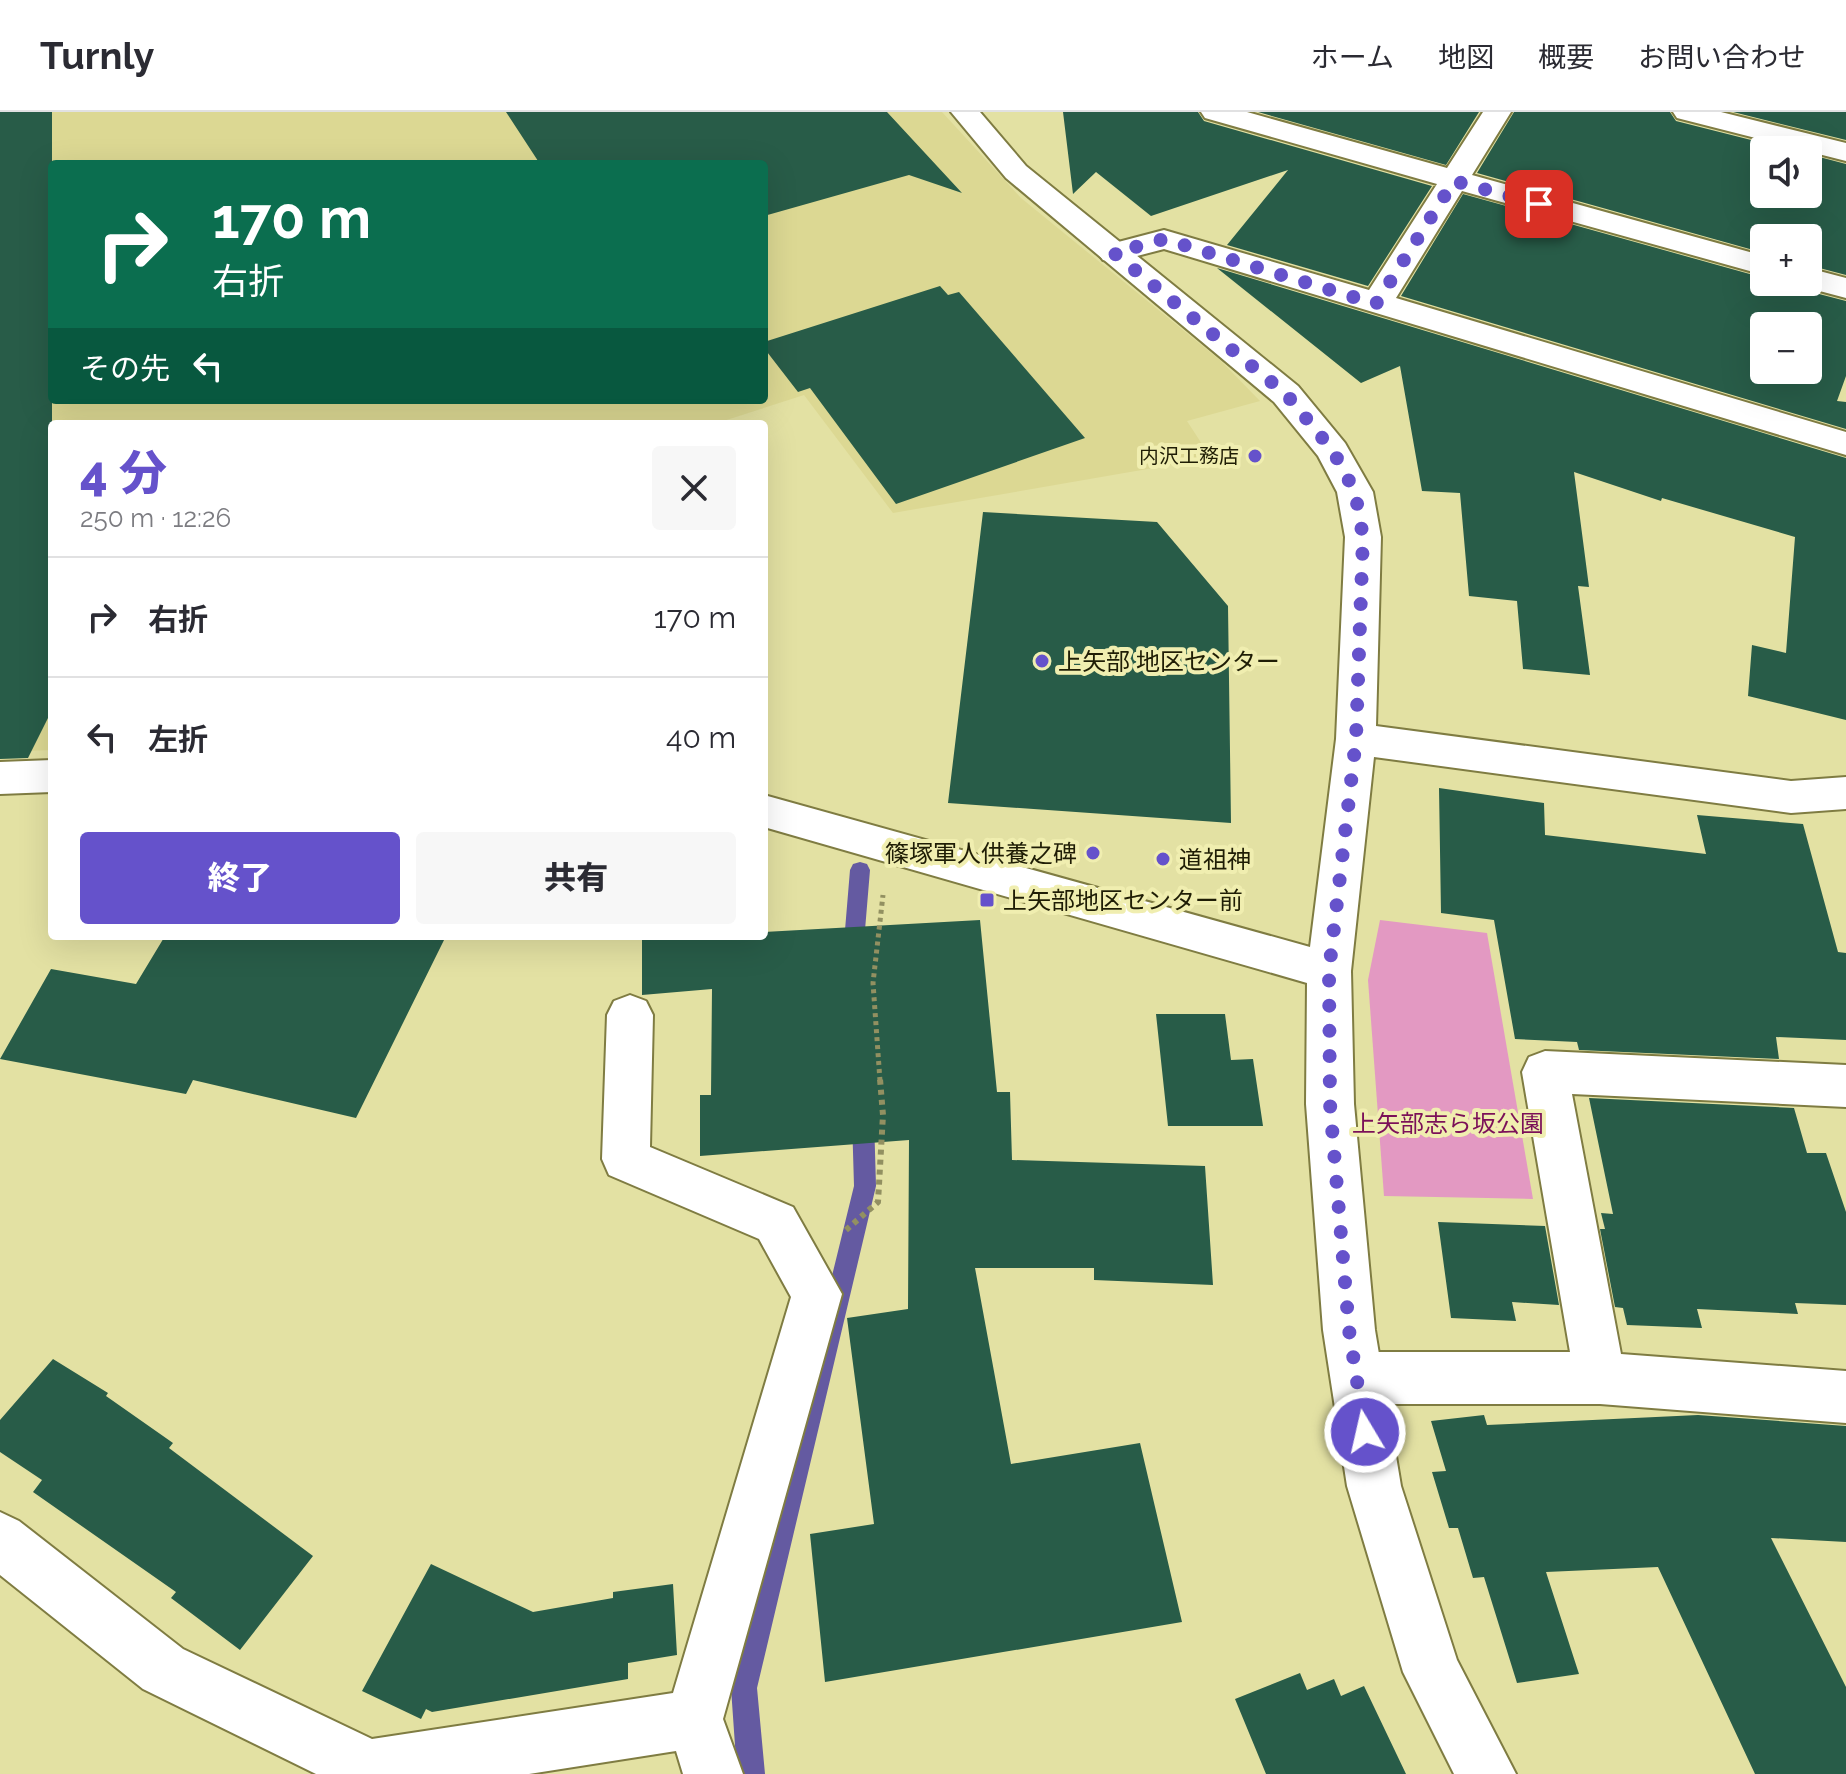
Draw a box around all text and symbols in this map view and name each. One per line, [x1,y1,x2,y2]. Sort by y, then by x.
text: Turnly [40,33,154,78]
text: ホーム [1311,41,1394,74]
text: 地図 [1438,41,1494,74]
text: 概要 [1538,41,1594,74]
text: お問い合わせ [1638,41,1806,74]
map controls [1750,136,1822,384]
button: sound [1750,136,1822,208]
pin [1505,170,1573,238]
icon: arrive [1517,182,1561,226]
text: 170 m [212,185,371,251]
icon: right [80,192,184,296]
button: + [1750,224,1822,296]
text: 右折 [212,260,284,302]
button: − [1750,312,1822,384]
icon: left [186,344,230,388]
text: その先 [80,351,170,386]
place label: 内沢工務店 [1139,444,1239,468]
text: 4 分 [80,445,167,501]
button: close [652,446,736,530]
marker: 内沢工務店 [1246,447,1264,465]
text: 250 m · 12:26 [80,503,231,533]
icon: right [80,595,124,639]
text: 170 m [654,600,736,635]
text: 右折 [148,602,208,637]
place label: 上矢部 地区センター [1058,647,1280,676]
marker: 上矢部 地区センター [1033,652,1051,670]
icon: left [80,715,124,759]
text: 40 m [666,720,736,755]
text: 左折 [148,722,208,757]
button: 終了 [80,832,400,924]
button: 共有 [416,832,736,924]
place label: 篠塚軍人供養之碑 [885,839,1077,868]
marker: 篠塚軍人供養之碑 [1084,844,1102,862]
place label: 道祖神 [1179,845,1251,874]
marker: 道祖神 [1154,850,1172,868]
place label: 上矢部地区センター前 [1003,886,1243,915]
marker: 上矢部地区センター前 [978,891,996,909]
park label: 上矢部志ら坂公園 [1352,1109,1544,1138]
position arrow [1323,1390,1407,1474]

